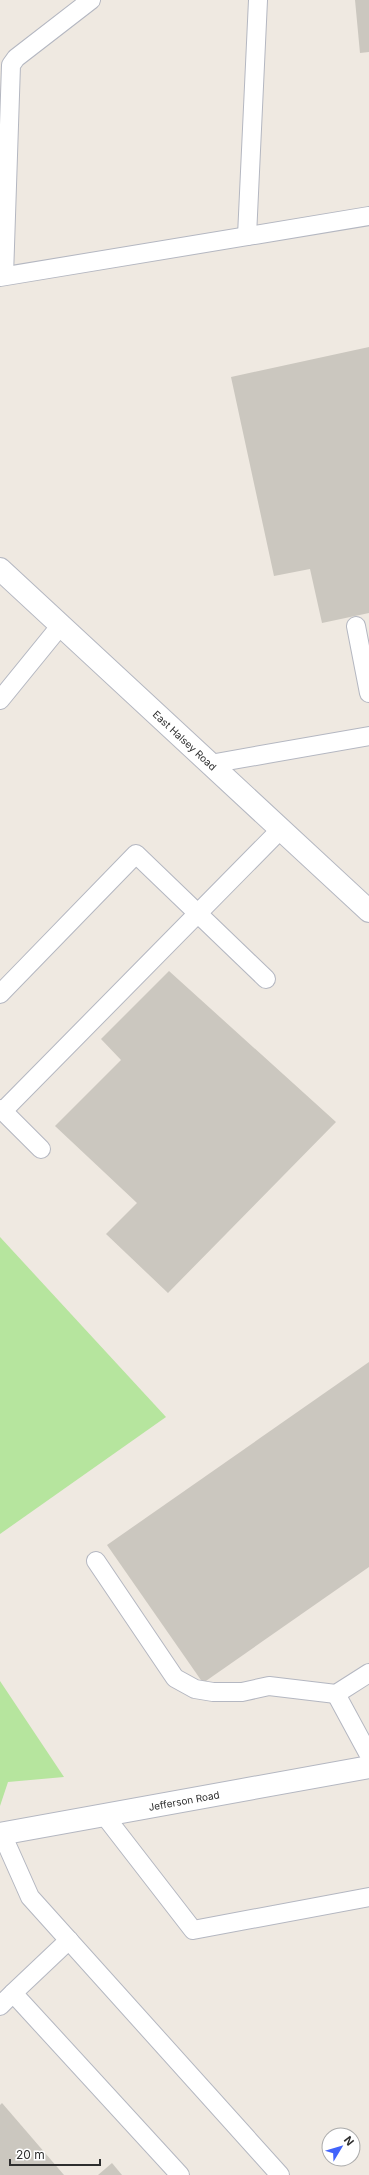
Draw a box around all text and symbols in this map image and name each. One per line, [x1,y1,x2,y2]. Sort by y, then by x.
street label: East Halsey Road [151,708,219,773]
street label: Jefferson Road [147,1788,221,1813]
north arrow [321,2127,361,2167]
text: N [341,2133,357,2148]
scale bar [10,2141,100,2167]
text: 20 m [16,2147,45,2162]

